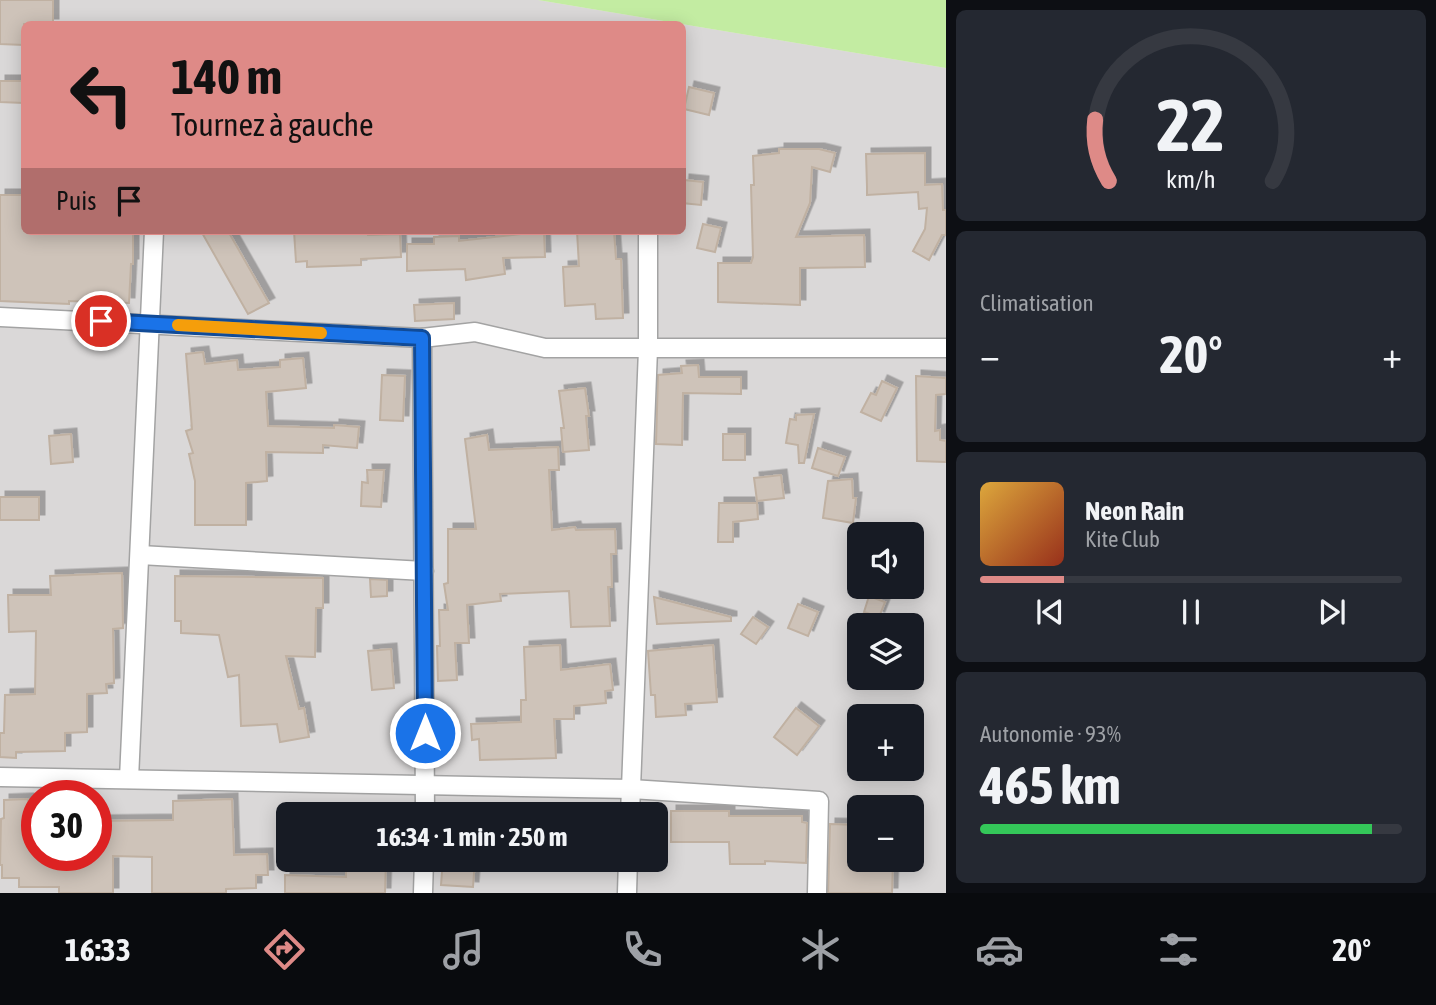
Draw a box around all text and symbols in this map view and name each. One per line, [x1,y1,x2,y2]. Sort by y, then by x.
text: 140 m [171,48,282,104]
icon: left [56,49,147,140]
text: 22 [1157,84,1225,167]
text: Tournez à gauche [171,106,374,143]
text: km/h [1166,165,1216,193]
icon: arrive [110,182,148,220]
text: Puis [56,186,96,216]
text: Climatisation [980,290,1094,316]
pin [71,291,131,351]
icon: arrive [82,302,120,340]
text: 20° [1159,324,1223,384]
text: − [980,333,1000,376]
text: + [1382,333,1402,376]
text: Neon Rain [1085,496,1184,526]
map controls [847,522,924,872]
button: sound [847,522,924,599]
text: Kite Club [1085,526,1160,552]
icon: previous [1031,593,1069,631]
icon: pause [1172,593,1210,631]
icon: next [1313,593,1351,631]
button: layers [847,613,924,690]
position arrow [388,696,462,770]
button: + [847,704,924,781]
text: Autonomie · 93% [980,721,1121,747]
text: 465 km [980,755,1121,815]
speed limit sign: 30 [21,780,112,871]
button: − [847,795,924,872]
text: 16:34 · 1 min · 250 m [377,822,567,852]
icon: directions [260,925,309,974]
icon: music [439,925,488,974]
icon: phone [618,925,667,974]
icon: climate [796,925,845,974]
icon: car [975,925,1024,974]
icon: filters [1154,925,1203,974]
text: 16:33 [65,931,131,968]
text: 20° [1332,931,1371,968]

